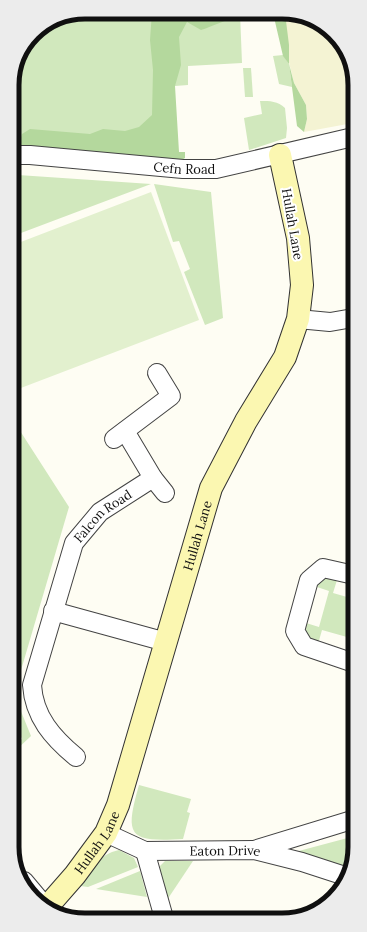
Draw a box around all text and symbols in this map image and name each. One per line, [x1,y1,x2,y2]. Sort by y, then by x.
street label: Cefn Road [153,158,216,178]
street label: Hullah Lane [278,187,307,261]
street label: Falcon Road [70,486,135,546]
street label: Hullah Lane [179,499,216,573]
street label: Hullah Lane [71,808,123,878]
street label: Eaton Drive [189,842,262,860]

